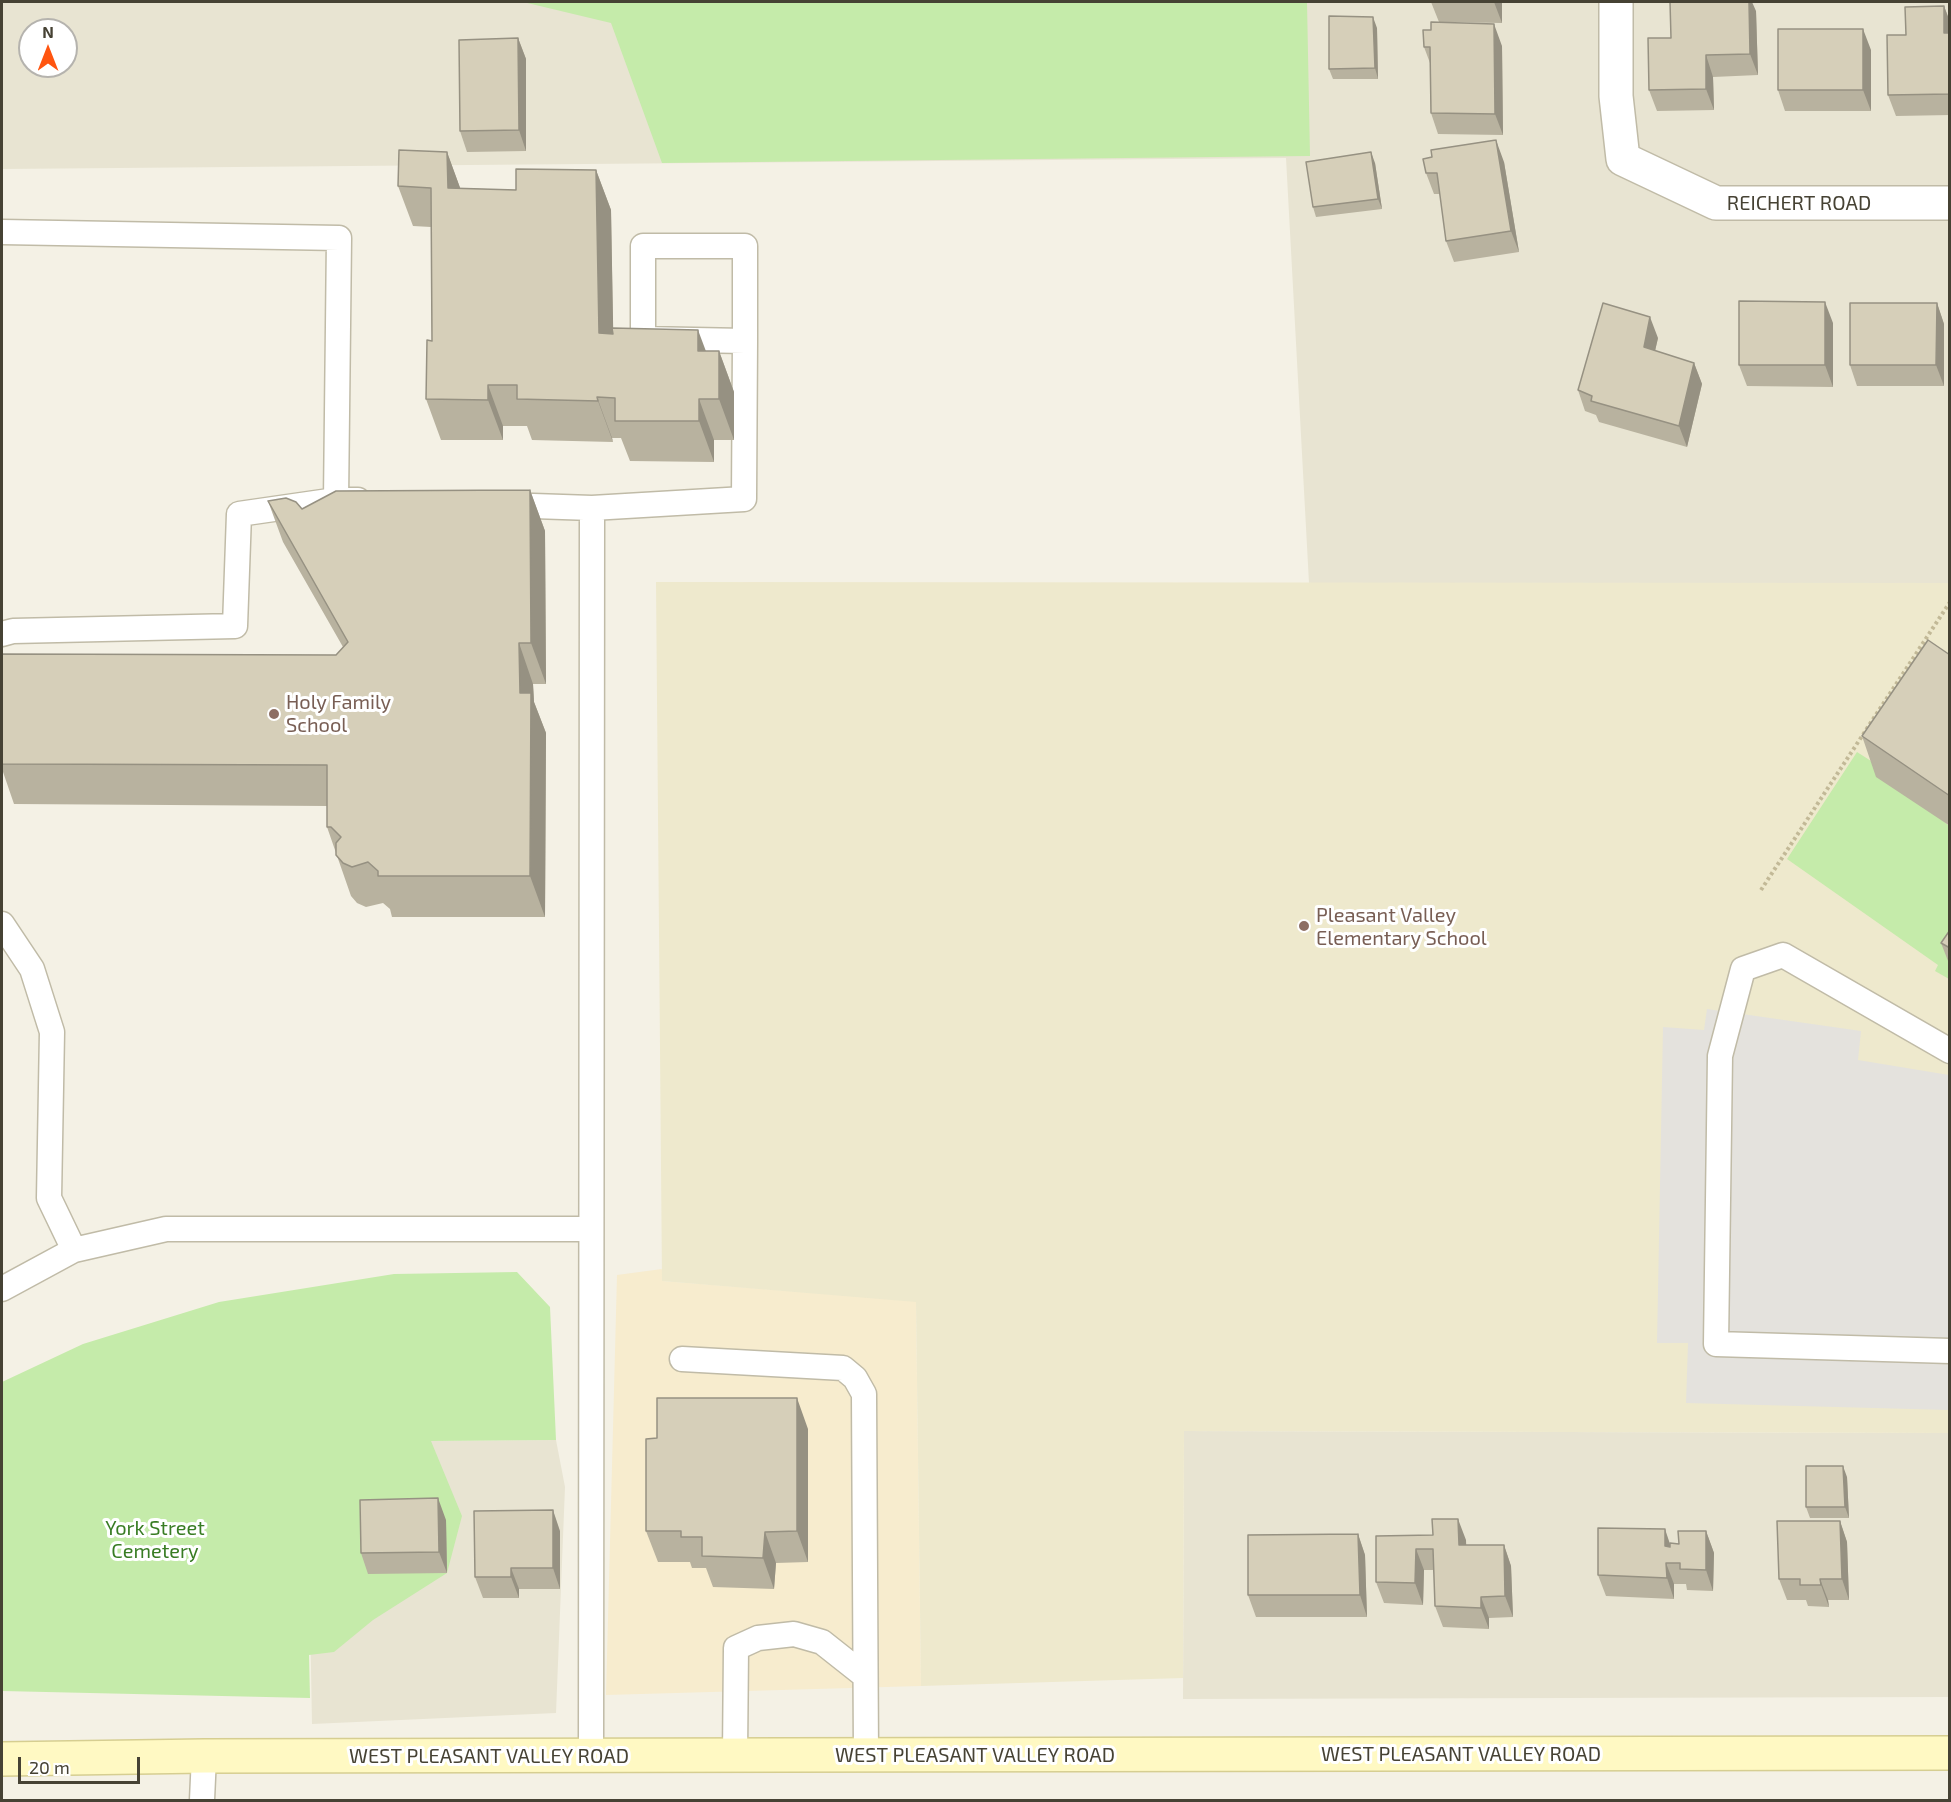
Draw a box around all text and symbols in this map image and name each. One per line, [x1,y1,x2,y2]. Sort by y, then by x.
north arrow [18,18,78,78]
text: N [42,22,54,41]
street label: REICHERT ROAD [1727,191,1871,215]
place label: Holy Family School [286,690,391,737]
marker: Holy Family School [267,707,281,721]
place label: Pleasant Valley Elementary School [1316,903,1487,950]
marker: Pleasant Valley Elementary School [1297,919,1311,933]
park label: York Street Cemetery [105,1516,205,1563]
street label: WEST PLEASANT VALLEY ROAD [1321,1742,1601,1766]
street label: WEST PLEASANT VALLEY ROAD [835,1743,1115,1767]
street label: WEST PLEASANT VALLEY ROAD [349,1744,629,1768]
scale bar [21,1745,142,1783]
text: 20 m [29,1756,70,1778]

